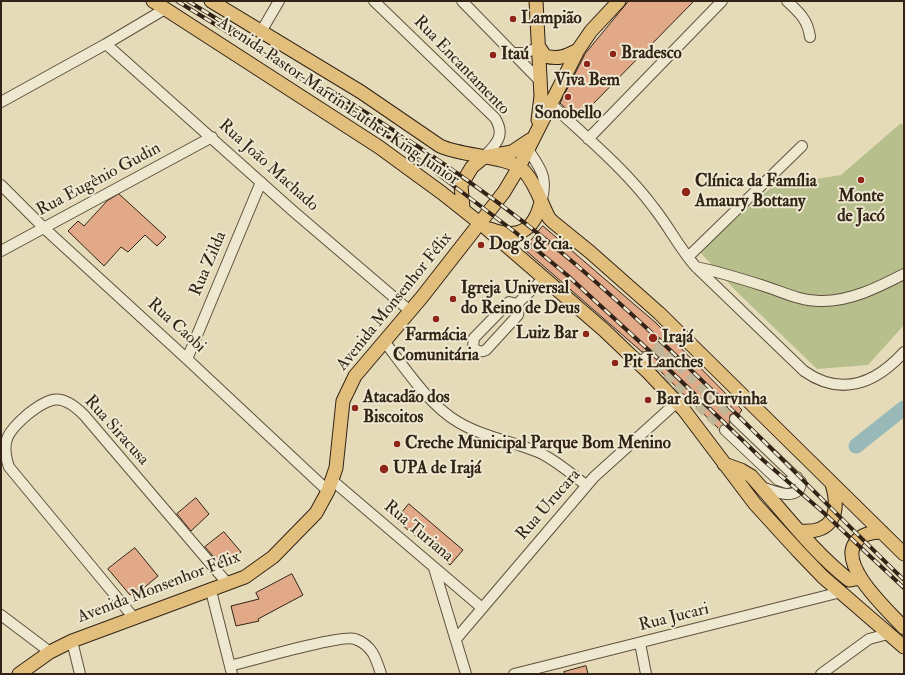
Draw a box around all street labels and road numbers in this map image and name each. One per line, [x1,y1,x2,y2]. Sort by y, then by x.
street label: Rua Encantamento [409,12,513,120]
street label: Avenida Pastor Martin Luther King Junior [213,13,463,191]
street label: Rua João Machado [214,116,322,216]
street label: Rua Eugênio Gudin [33,139,165,221]
street label: Rua Zilda [186,229,232,299]
street label: Avenida Monsenhor Félix [333,229,457,375]
street label: Rua Caobi [143,294,209,358]
street label: Rua Siracusa [79,392,153,470]
street label: Rua Urucara [513,465,585,545]
street label: Rua Turiana [379,497,457,567]
street label: Avenida Monsenhor Félix [75,548,243,628]
street label: Rua Jucari [637,599,711,637]

